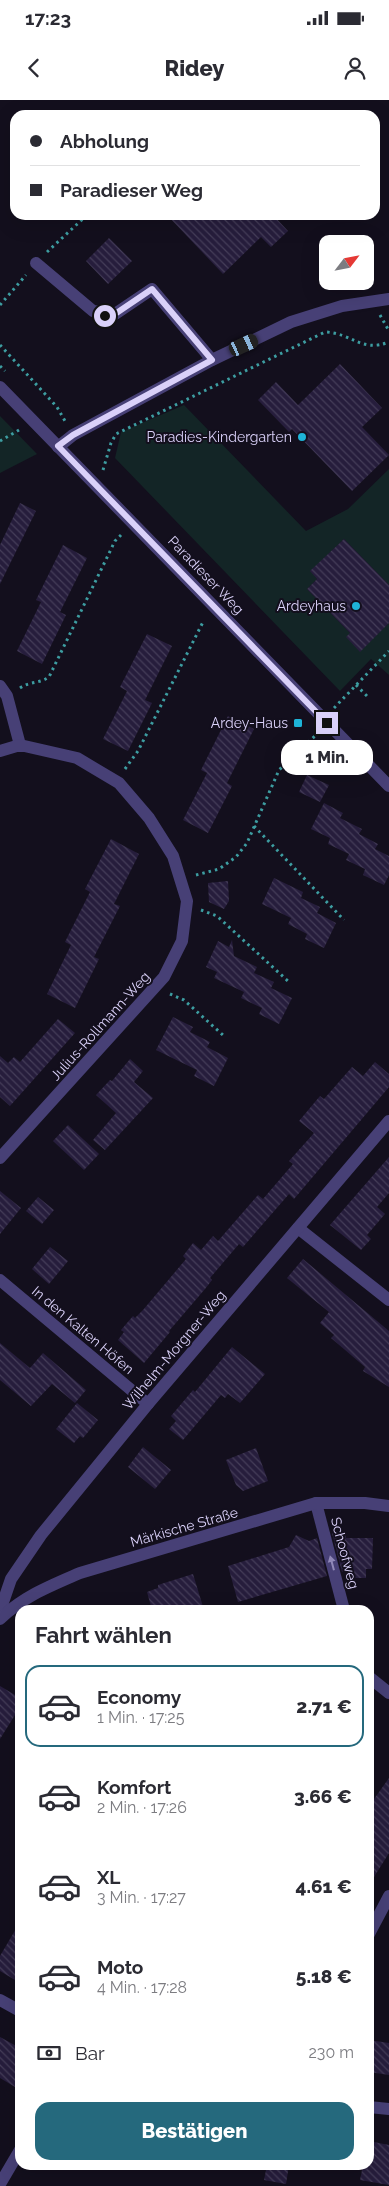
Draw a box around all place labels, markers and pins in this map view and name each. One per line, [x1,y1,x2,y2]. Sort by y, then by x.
place label: Paradies-Kindergarten [147,429,292,445]
marker: Paradies-Kindergarten [296,431,308,443]
place label: Ardeyhaus [277,598,346,614]
marker: Ardeyhaus [350,600,362,612]
place label: Ardey-Haus [211,715,288,731]
marker: Ardey-Haus [292,717,304,729]

